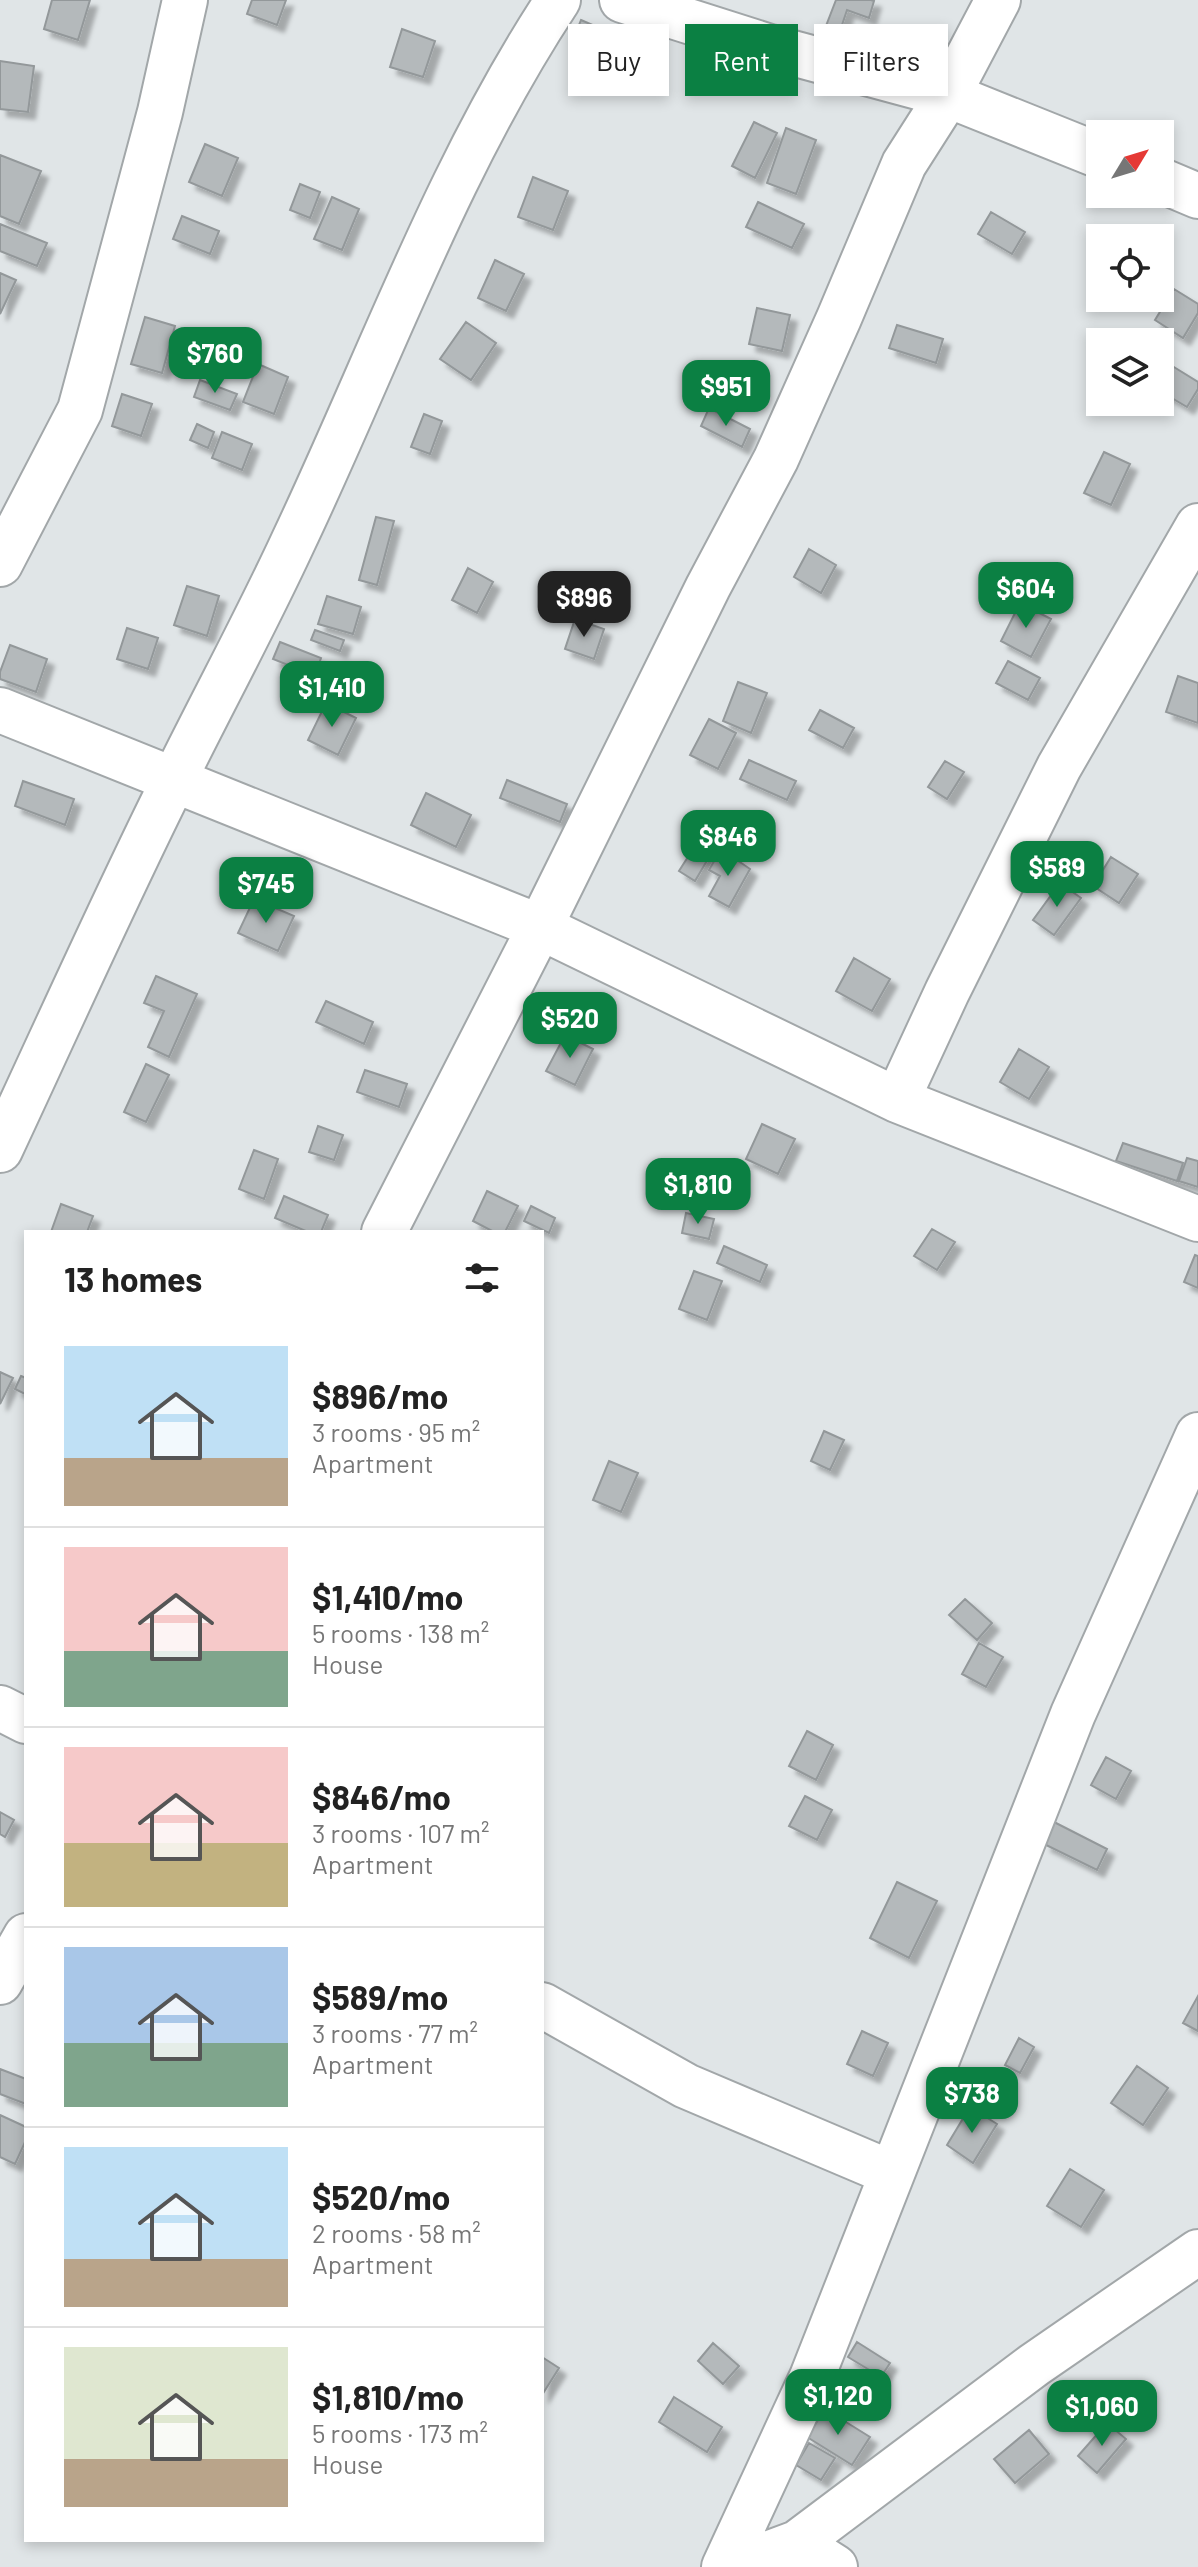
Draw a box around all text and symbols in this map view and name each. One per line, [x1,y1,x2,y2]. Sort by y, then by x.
chip: Buy [568,24,669,96]
chip: Rent [685,24,798,96]
chip: Filters [814,24,948,96]
north arrow [1086,120,1174,208]
map controls [1086,120,1174,416]
button: locate [1086,224,1174,312]
pin: $760 [168,327,262,395]
button: layers [1086,328,1174,416]
text: $760 [187,337,243,368]
pin: $951 [679,360,773,428]
text: $951 [700,370,752,401]
pin: $604 [979,562,1073,630]
pin: $896 [537,571,631,639]
text: $604 [996,572,1056,603]
text: $896 [556,581,612,612]
pin: $1,410 [267,661,397,729]
text: $1,410 [298,671,366,702]
pin: $846 [681,810,775,878]
text: $846 [699,820,757,851]
pin: $589 [1010,841,1104,909]
text: $589 [1029,851,1085,882]
pin: $745 [219,857,313,925]
text: $745 [237,867,295,898]
pin: $520 [523,992,617,1060]
text: $520 [541,1002,599,1033]
pin: $1,810 [633,1158,763,1226]
text: $1,810 [664,1168,732,1199]
icon: filters [460,1256,504,1300]
text: 13 homes [64,1258,202,1299]
text: $896/mo [312,1375,448,1416]
icon: home [128,1378,224,1474]
text: 3 rooms · 95 m² [312,1416,480,1447]
text: Apartment [312,1447,433,1478]
text: $1,410/mo [312,1576,464,1617]
icon: home [128,1579,224,1675]
text: 5 rooms · 138 m² [312,1617,489,1648]
text: House [312,1648,383,1679]
text: $846/mo [312,1776,451,1817]
icon: home [128,1779,224,1875]
text: 3 rooms · 107 m² [312,1817,489,1848]
text: Apartment [312,1848,433,1879]
text: $589/mo [312,1976,449,2017]
icon: home [128,1979,224,2075]
text: 3 rooms · 77 m² [312,2017,478,2048]
text: Apartment [312,2048,433,2079]
pin: $738 [925,2067,1019,2135]
text: $738 [944,2077,1000,2108]
text: $520/mo [312,2176,451,2217]
icon: home [128,2179,224,2275]
text: 2 rooms · 58 m² [312,2217,481,2248]
text: Apartment [312,2248,433,2279]
pin: $1,120 [773,2369,903,2437]
text: $1,810/mo [312,2376,464,2417]
icon: home [128,2379,224,2475]
text: $1,120 [803,2379,873,2410]
pin: $1,060 [1037,2380,1167,2448]
text: $1,060 [1065,2390,1139,2421]
text: 5 rooms · 173 m² [312,2417,488,2448]
text: House [312,2448,383,2479]

